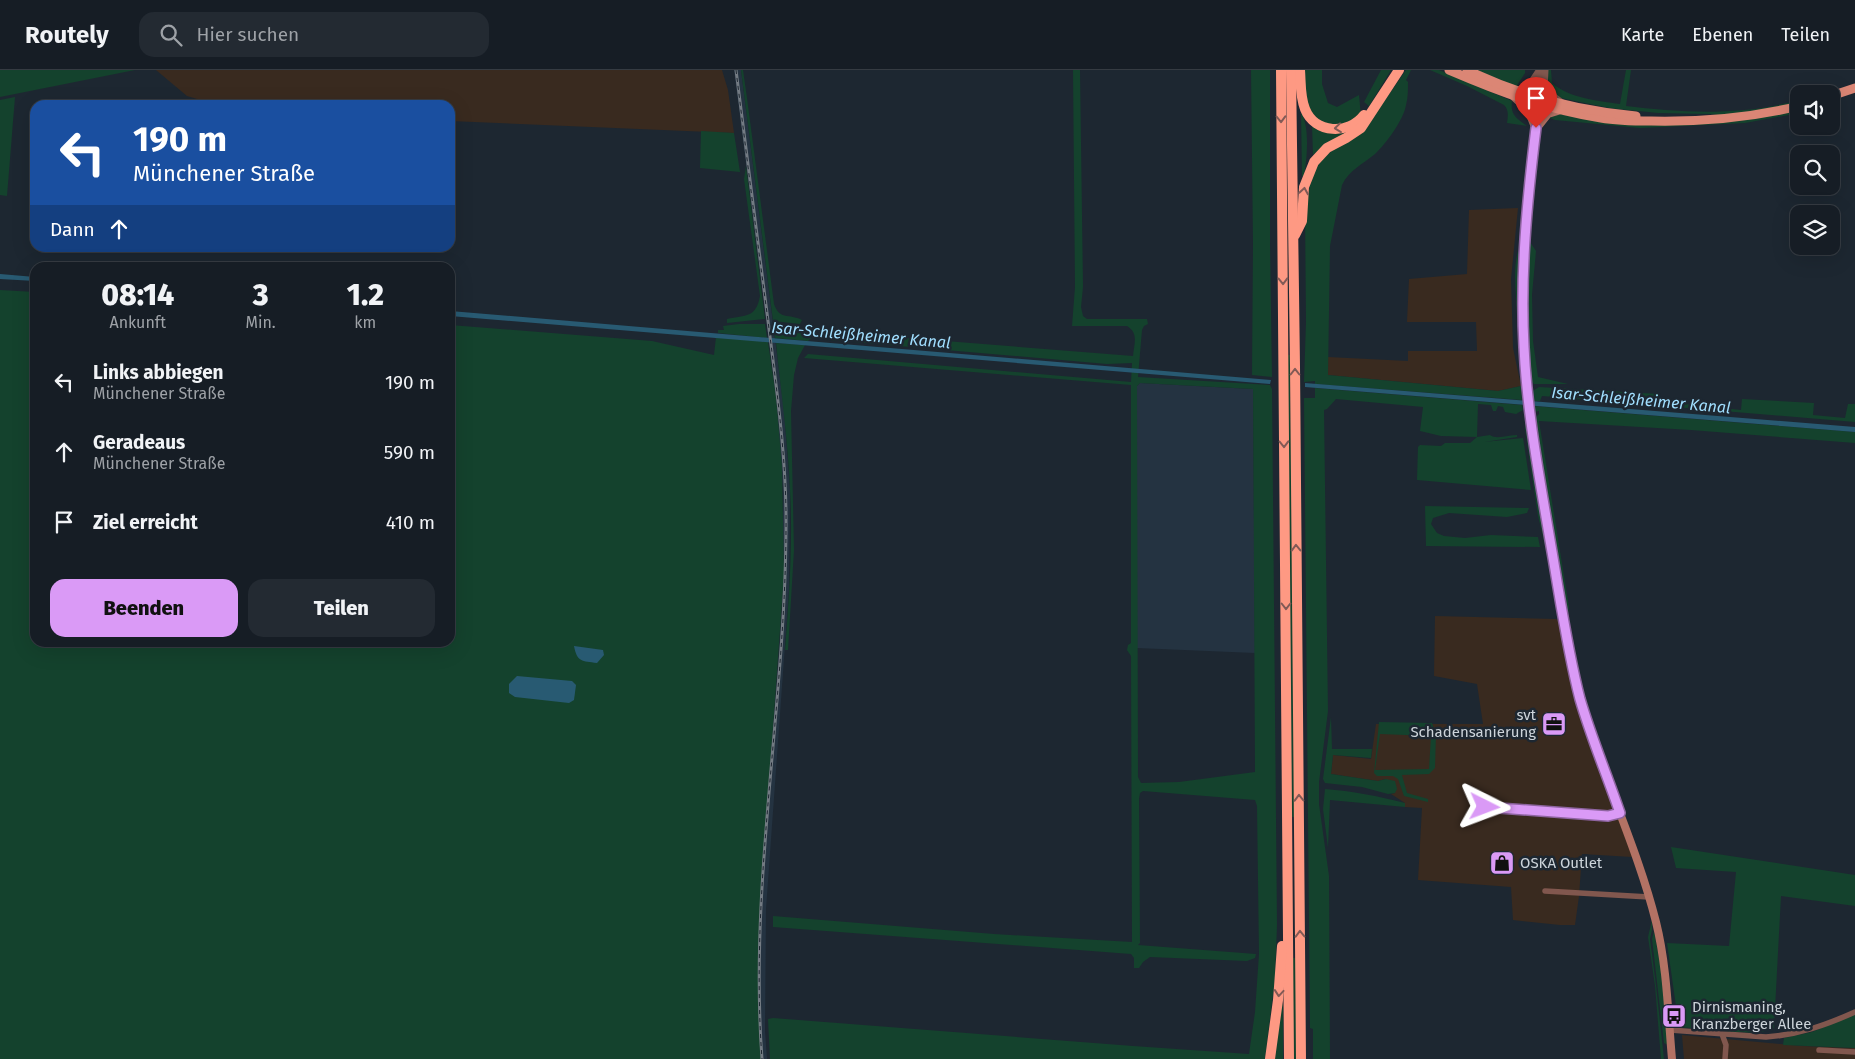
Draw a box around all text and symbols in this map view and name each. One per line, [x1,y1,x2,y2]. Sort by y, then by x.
search box [139,12,489,57]
text: Routely [25,21,109,49]
icon: search [157,21,185,49]
text: Hier suchen [197,23,299,46]
text: Karte [1621,24,1664,46]
text: Ebenen [1692,24,1753,46]
text: Teilen [1781,24,1830,46]
pin [1515,77,1557,128]
icon: arrive [1522,84,1550,112]
map controls [1790,85,1840,255]
button: sound [1790,85,1840,135]
one-way arrow [1276,115,1287,123]
text: 190 m [133,118,227,160]
icon: left [50,120,115,185]
one-way arrow [1334,122,1342,133]
button: search [1790,145,1840,195]
text: Münchener Straße [133,160,315,187]
one-way arrow [1298,187,1309,195]
button: layers [1790,205,1840,255]
icon: ahead [105,215,133,243]
text: Dann [50,218,95,241]
text: 08:14 [101,277,174,313]
text: 3 [253,277,268,313]
text: 1.2 [347,277,384,313]
one-way arrow [1277,277,1288,285]
text: Ankunft [110,313,166,332]
text: Min. [245,313,276,332]
text: km [354,313,376,332]
water label: Isar-Schleißheimer Kanal [771,318,951,352]
text: Links abbiegen [93,361,224,384]
icon: left [50,368,78,396]
one-way arrow [1290,368,1300,376]
text: 190 m [385,371,435,394]
water label: Isar-Schleißheimer Kanal [1551,383,1731,417]
text: Münchener Straße [93,384,225,403]
text: Geradeaus [93,431,185,454]
icon: ahead [50,438,78,466]
one-way arrow [1279,440,1289,448]
text: 590 m [384,441,435,464]
text: Münchener Straße [93,454,225,473]
icon: arrive [50,508,78,536]
text: Ziel erreicht [93,511,198,534]
text: 410 m [386,511,435,534]
one-way arrow [1291,544,1301,552]
button: Beenden [50,579,238,637]
button: Teilen [248,579,435,637]
one-way arrow [1281,602,1291,610]
place label: svt Schadensanierung [1410,706,1537,741]
office icon: svt Schadensanierung [1541,711,1567,737]
position arrow [1458,780,1510,832]
one-way arrow [1294,794,1304,802]
shop icon: OSKA Outlet [1489,850,1515,876]
place label: OSKA Outlet [1520,854,1603,872]
one-way arrow [1295,929,1305,937]
one-way arrow [1274,990,1285,998]
place label: Dirnismaning, Kranzberger Allee [1692,998,1811,1033]
bus stop icon: Dirnismaning, Kranzberger Allee [1661,1003,1687,1029]

